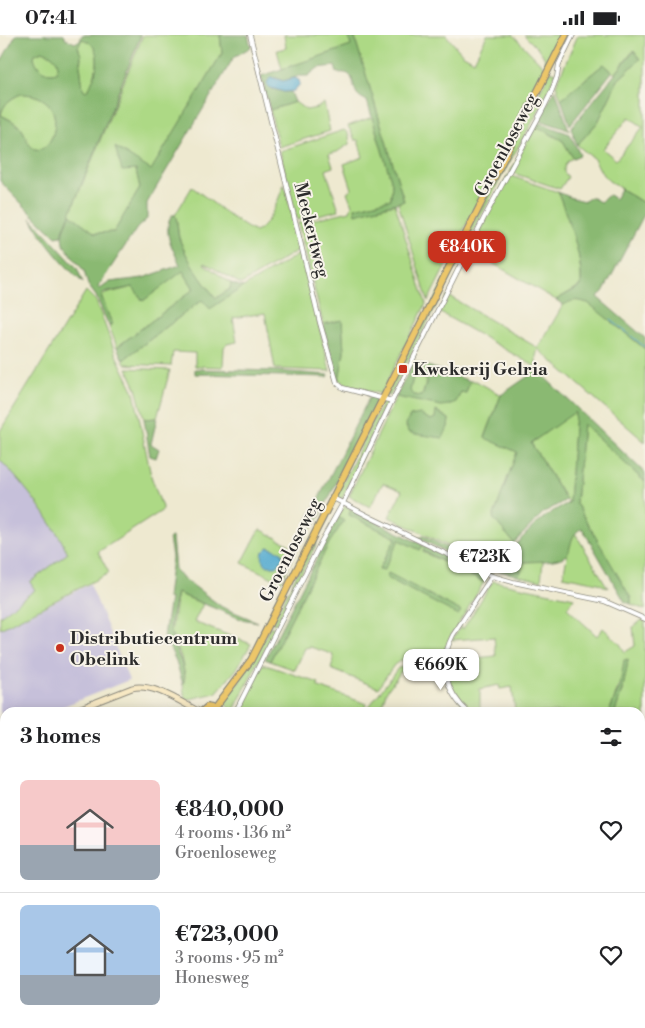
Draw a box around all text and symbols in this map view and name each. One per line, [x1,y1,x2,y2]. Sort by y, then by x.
text: 07:41 [25,6,77,30]
street label: Groenloseweg [470,89,544,201]
street label: Meekertweg [289,180,335,281]
pin: €840K [432,231,502,273]
text: €840K [439,237,495,257]
place label: Kwekerij Gelria [413,358,548,381]
marker: Kwekerij Gelria [397,363,409,375]
street label: Groenloseweg [254,494,327,606]
pin: €723K [450,541,520,583]
text: €723K [459,547,511,567]
place label: Distributiecentrum Obelink [70,627,238,671]
marker: Distributiecentrum Obelink [54,642,66,654]
pin: €669K [406,649,476,691]
text: €669K [414,655,468,675]
icon: filters [597,723,625,751]
text: 3 homes [20,724,101,750]
text: €840,000 [175,797,284,823]
icon: home [60,800,120,860]
icon: heart [597,816,625,844]
text: 4 rooms · 136 m² [175,823,291,843]
text: Groenloseweg [175,843,276,863]
text: €723,000 [175,922,279,948]
icon: home [60,925,120,985]
icon: heart [597,941,625,969]
text: 3 rooms · 95 m² [175,948,284,968]
text: Honesweg [175,968,249,988]

